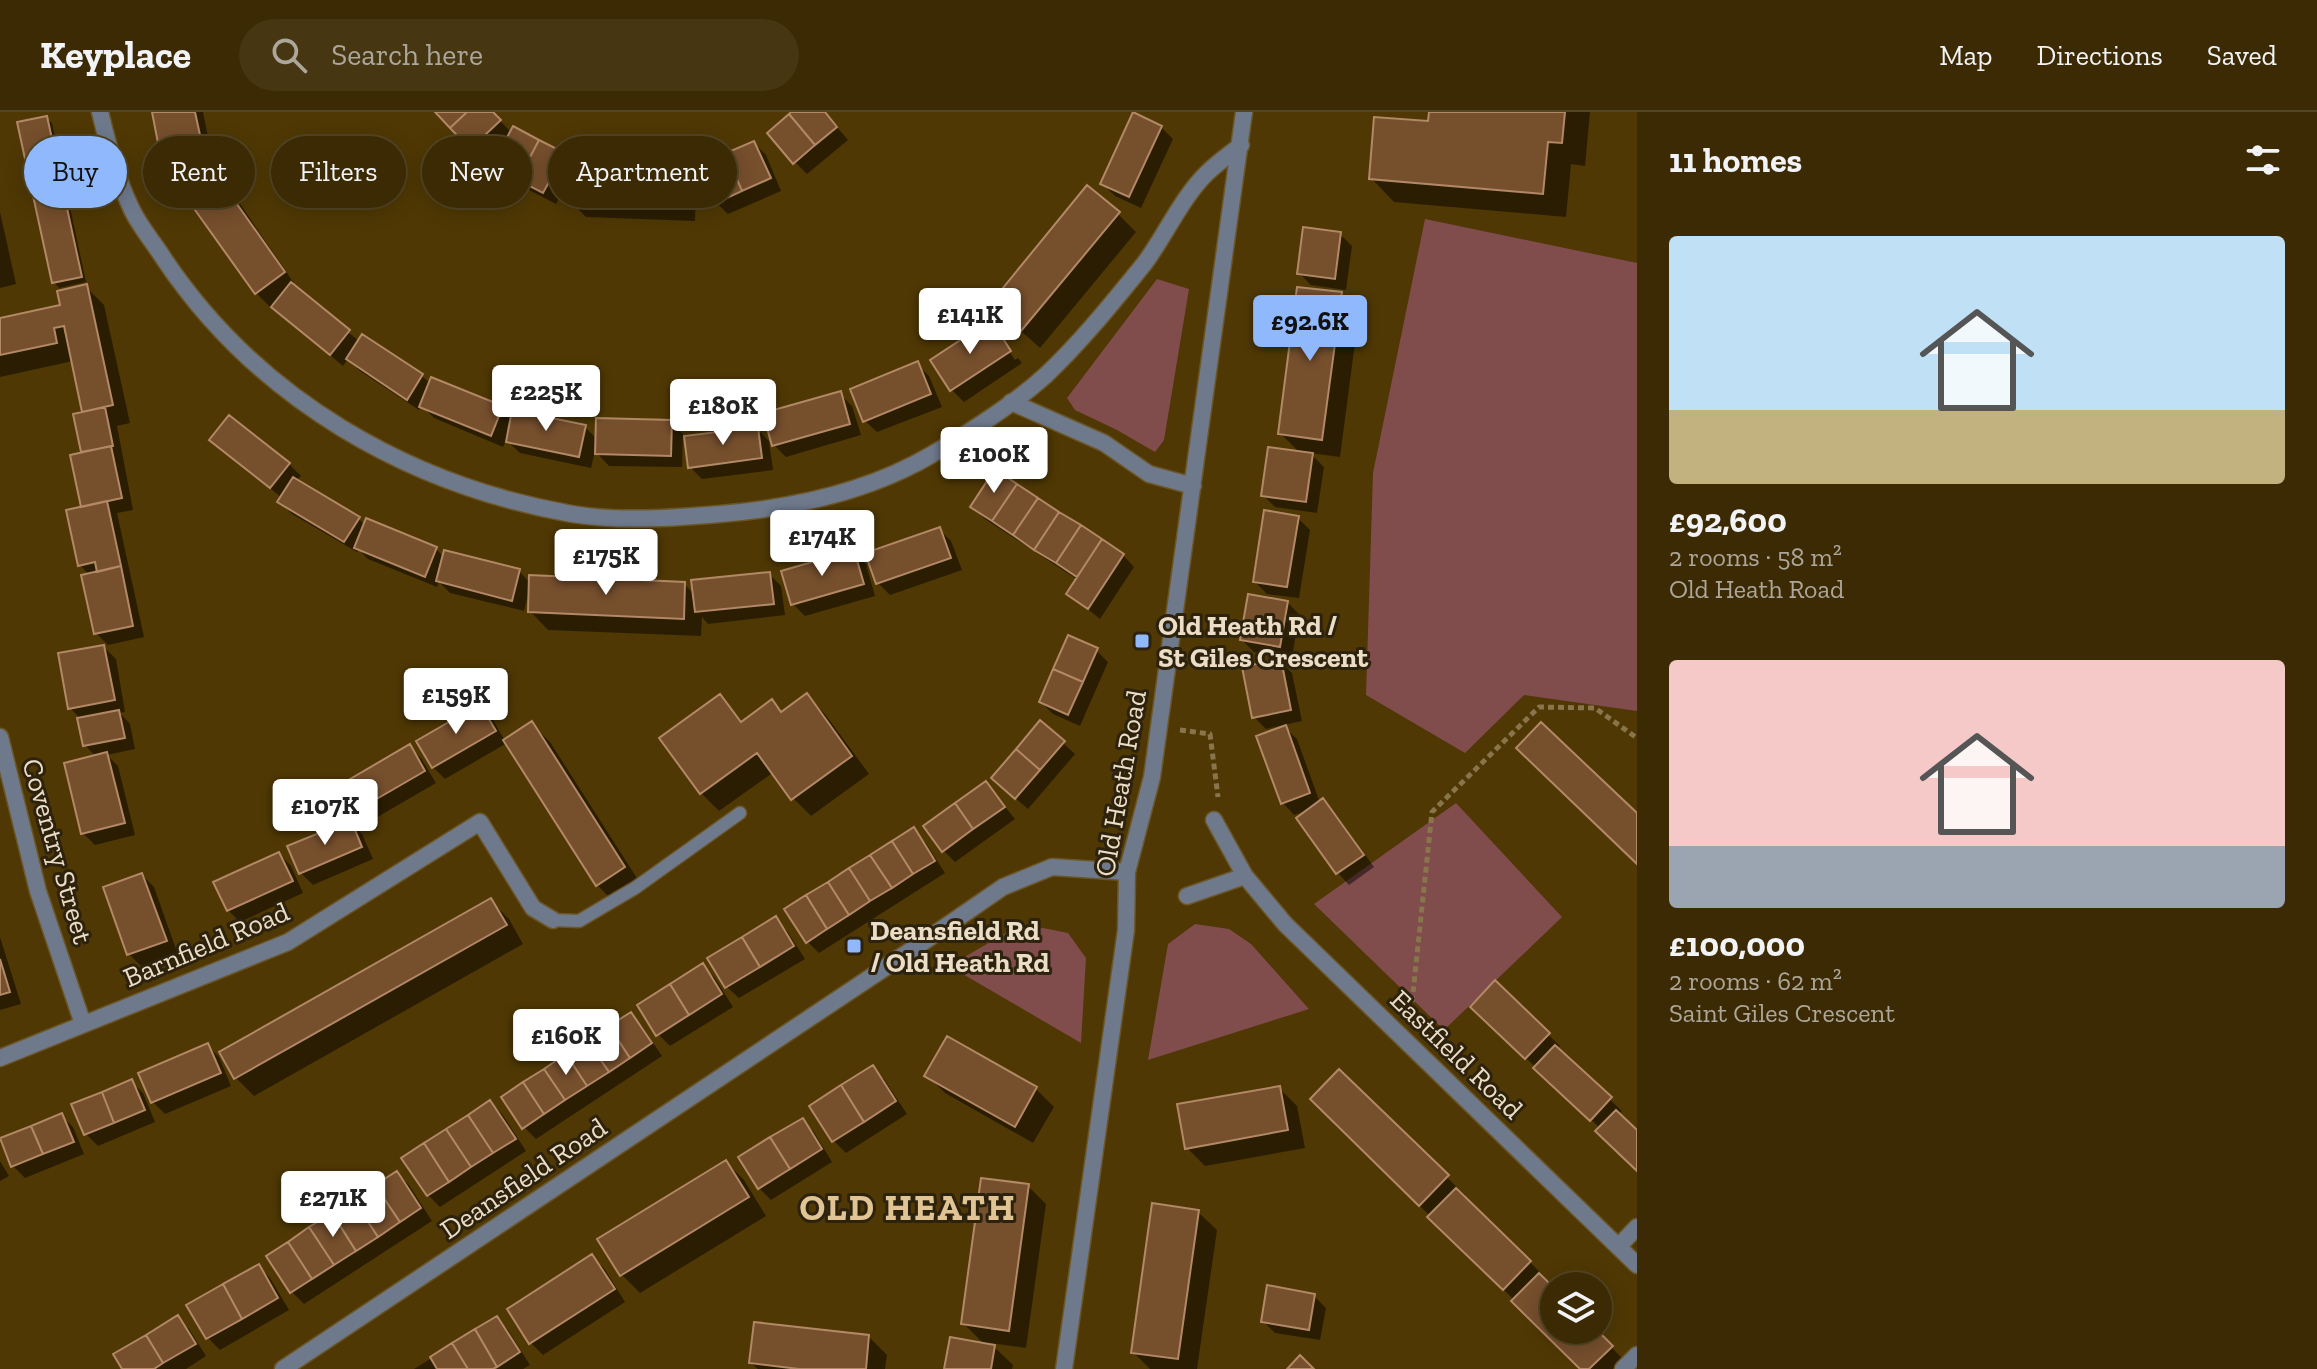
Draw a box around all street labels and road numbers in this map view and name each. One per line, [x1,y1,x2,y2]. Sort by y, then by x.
street label: Old Heath Road [1088,687,1153,879]
street label: Coventry Street [15,755,100,948]
street label: Barnfield Road [118,895,294,994]
street label: Eastfield Road [1384,983,1530,1126]
street label: Deansfield Road [434,1111,613,1246]

